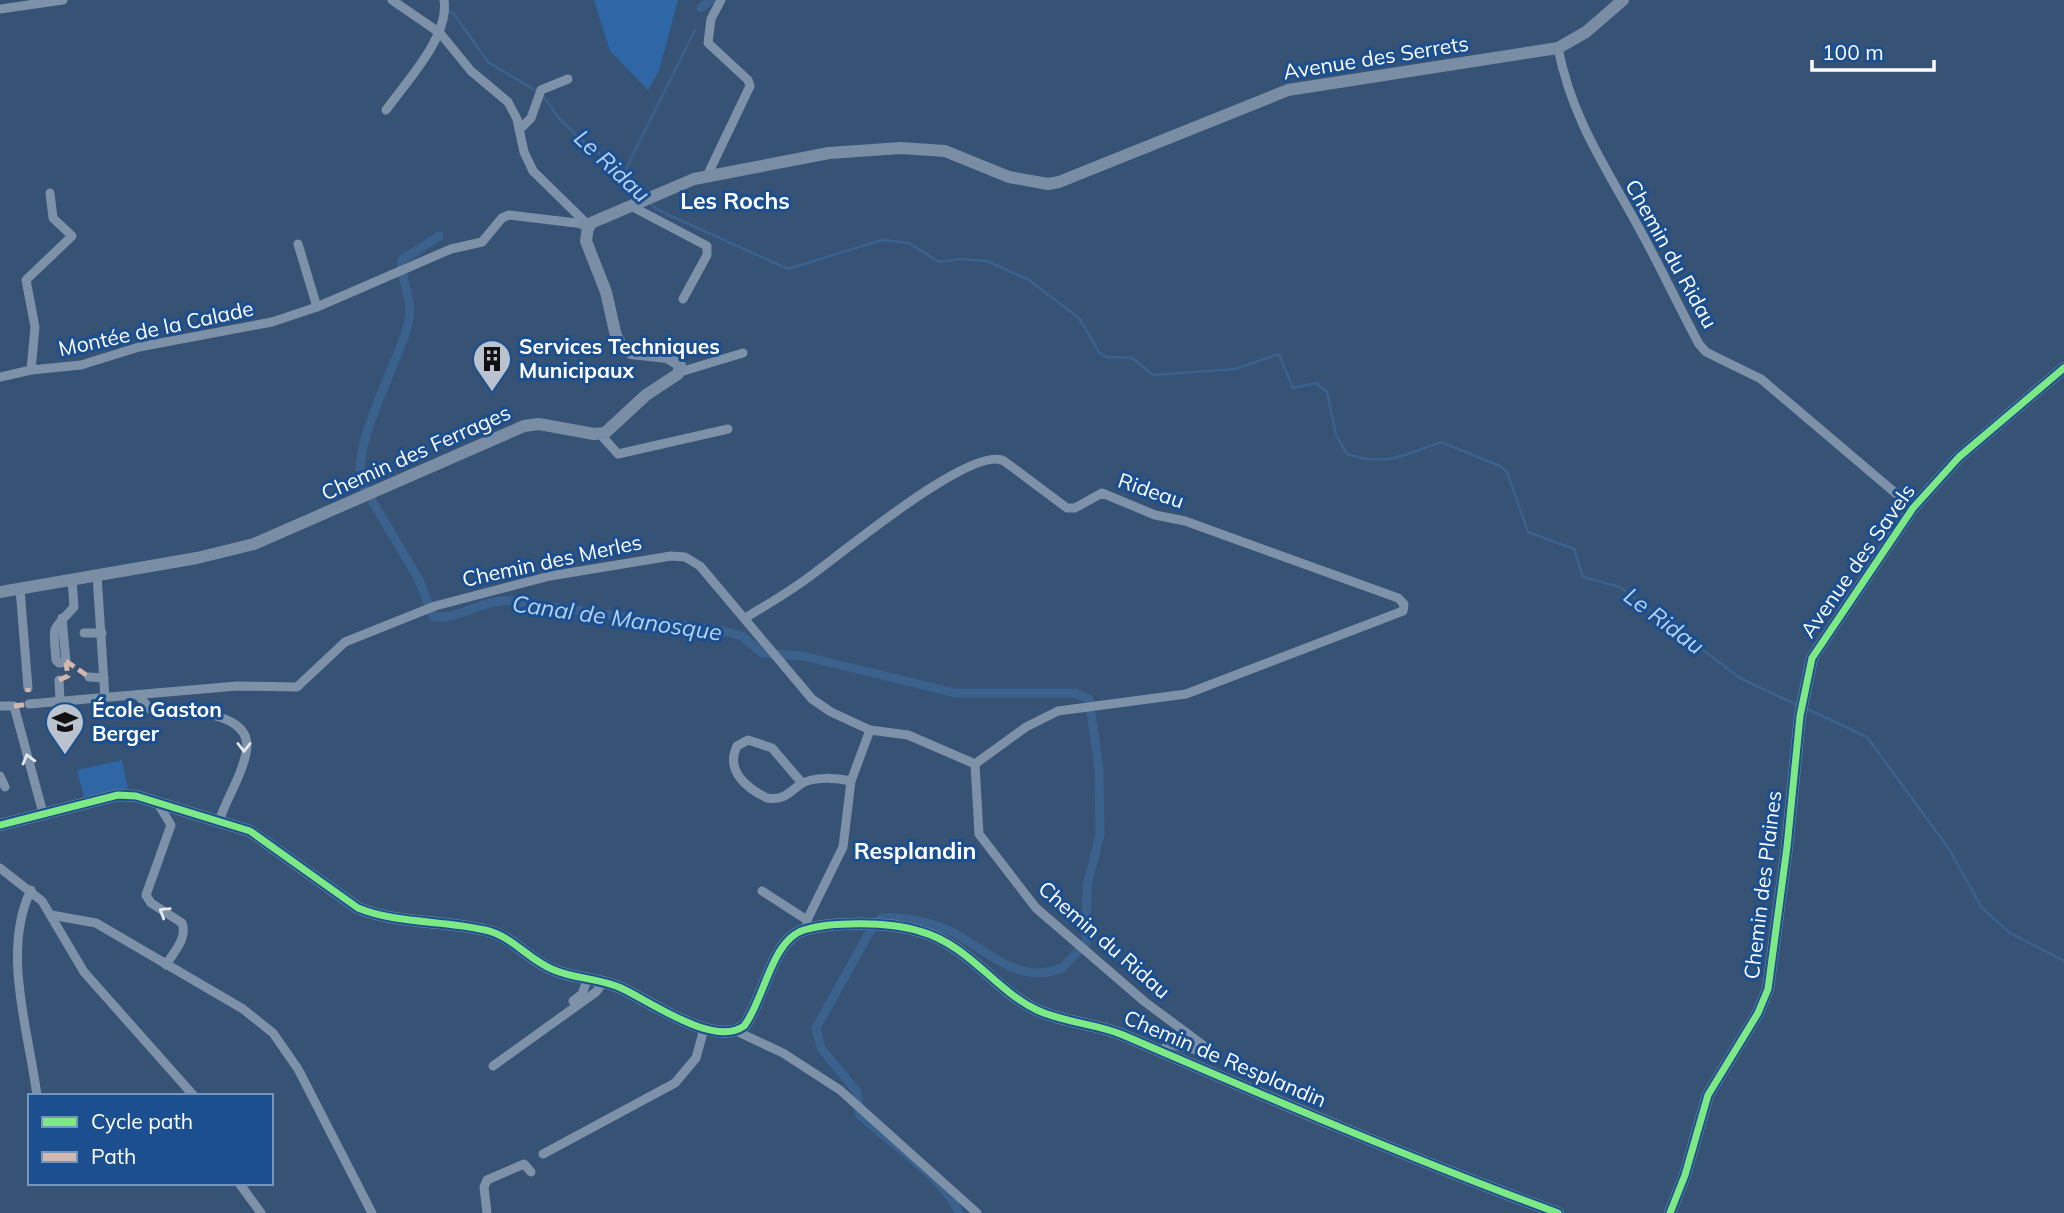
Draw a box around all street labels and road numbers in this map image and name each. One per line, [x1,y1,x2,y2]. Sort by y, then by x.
street label: Avenue des Serrets [1281,30,1470,85]
street label: Chemin du Ridau [1620,174,1724,333]
street label: Montée de la Calade [56,295,256,361]
street label: Chemin des Ferrages [317,399,514,506]
street label: Rideau [1115,467,1188,513]
street label: Avenue des Savels [1794,478,1920,642]
street label: Chemin des Merles [460,528,644,592]
street label: Chemin des Plaines [1738,789,1786,981]
street label: Chemin du Ridau [1033,875,1176,1004]
street label: Chemin de Resplandin [1120,1004,1331,1113]

